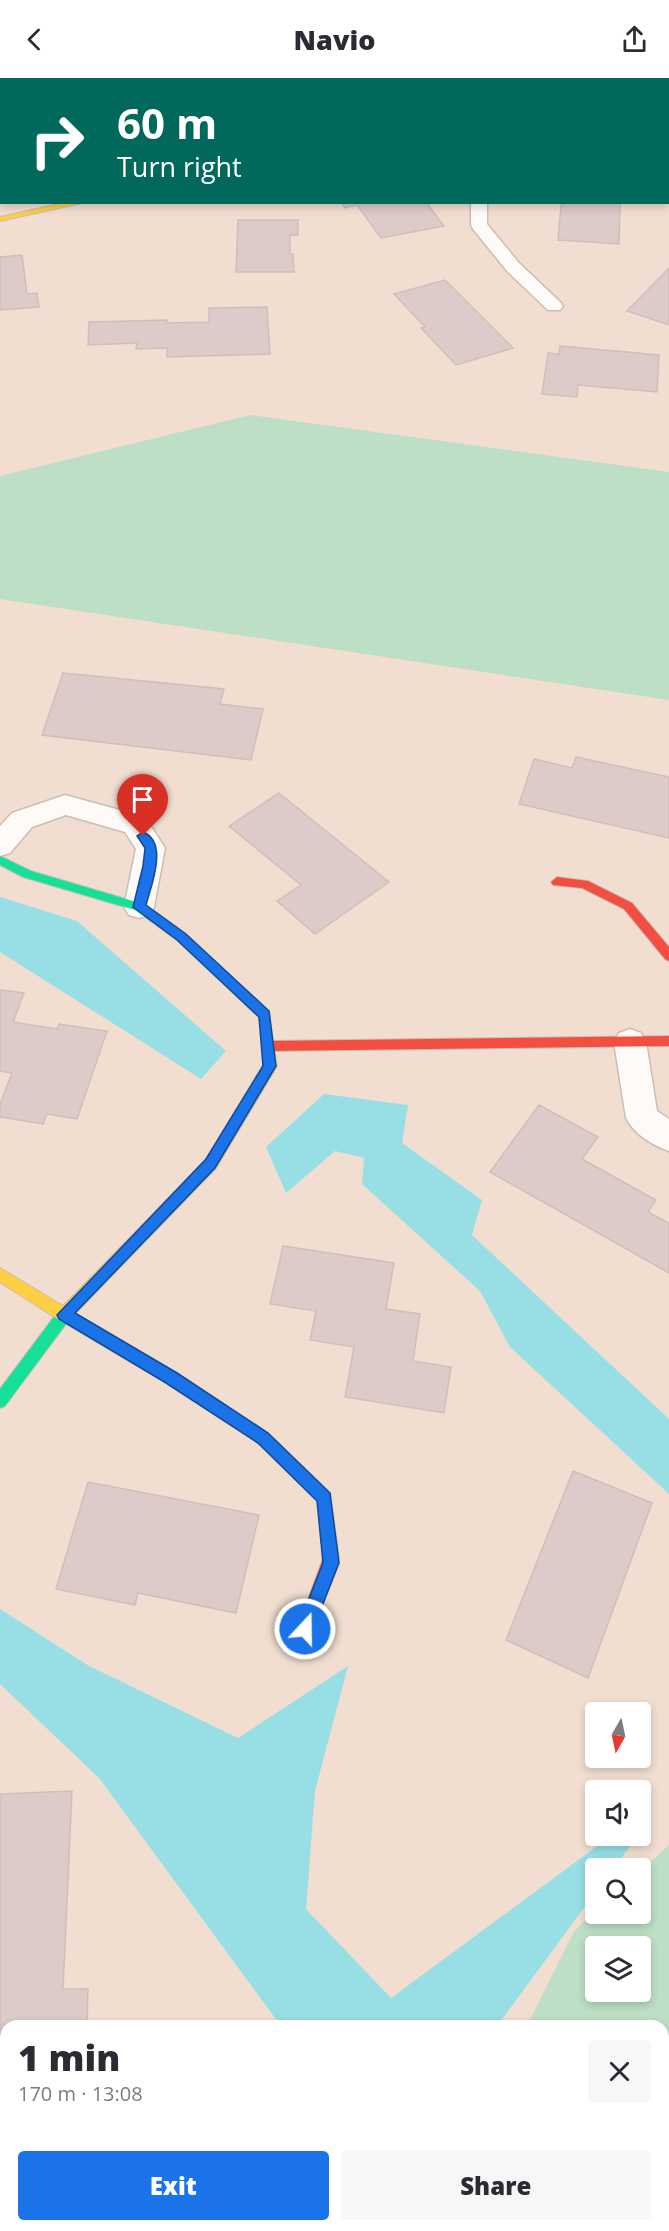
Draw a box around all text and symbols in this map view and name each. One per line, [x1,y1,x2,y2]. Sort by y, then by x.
text: Navio [294,21,375,58]
icon: back [18,23,51,56]
icon: share [618,23,651,56]
text: 60 m [117,94,217,151]
icon: right [18,102,96,180]
text: Turn right [117,148,242,185]
pin [117,774,168,836]
icon: arrive [126,783,159,816]
position arrow [273,1597,337,1661]
north arrow [585,1702,651,1768]
map controls [585,1702,651,2002]
button: sound [585,1780,651,1846]
button: search [585,1858,651,1924]
button: layers [585,1936,651,2002]
text: 1 min [18,2033,120,2082]
button: close [588,2040,651,2103]
text: 170 m · 13:08 [18,2080,143,2107]
button: Exit [18,2151,329,2220]
button: Share [341,2151,651,2220]

